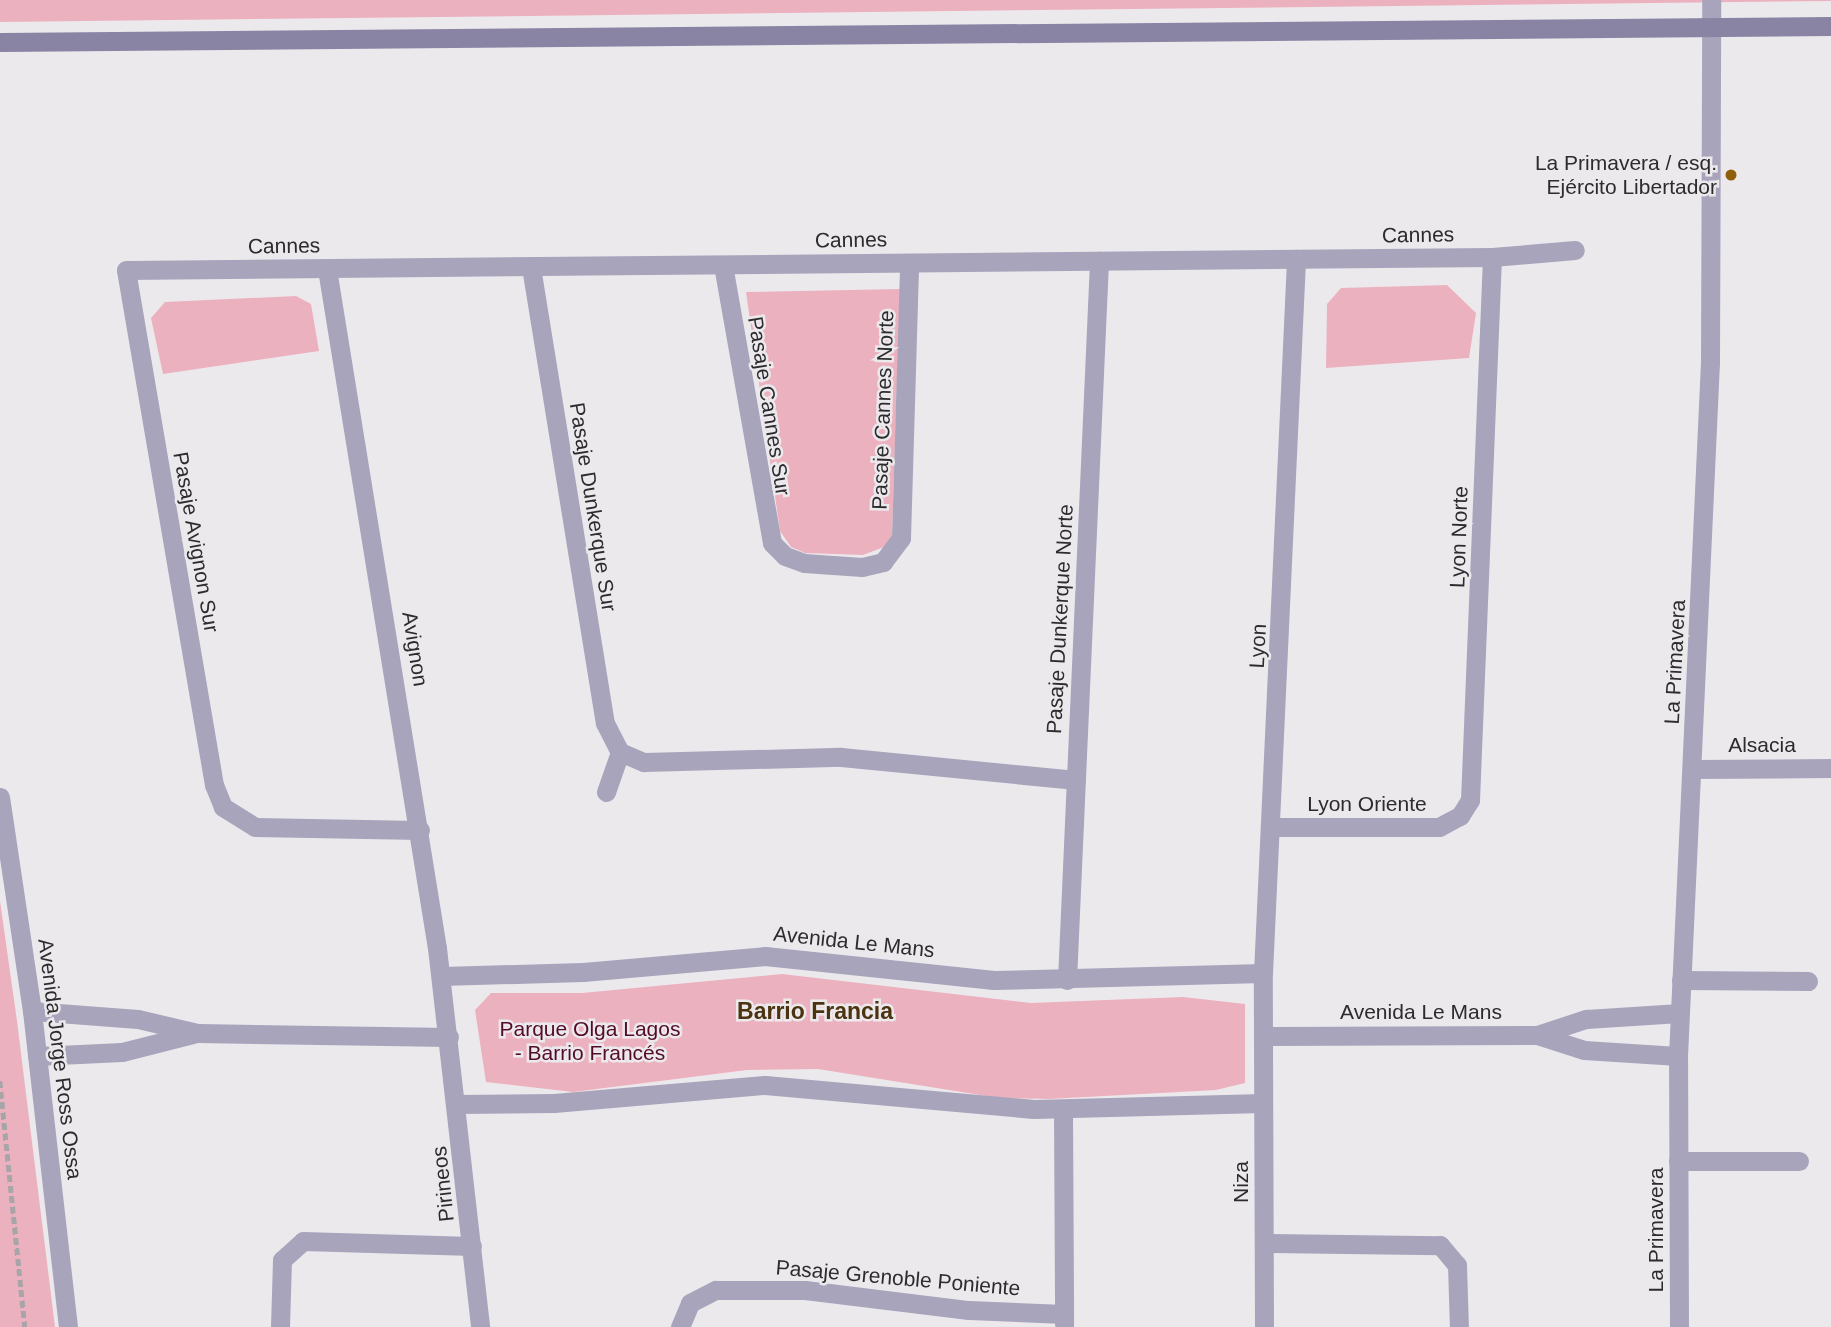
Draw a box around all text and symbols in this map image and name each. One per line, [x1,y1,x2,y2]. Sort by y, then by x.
place label: La Primavera / esq. Ejército Libertador [1535,150,1717,200]
marker: La Primavera / esq. Ejército Libertador [1723,167,1739,183]
street label: Cannes [1382,222,1454,248]
street label: Cannes [815,227,887,253]
street label: Cannes [248,233,320,259]
street label: Pasaje Cannes Norte [867,310,899,510]
street label: Pasaje Cannes Sur [742,315,796,497]
street label: Pasaje Dunkerque Sur [564,401,622,613]
street label: Pasaje Avignon Sur [168,449,224,635]
street label: Lyon Norte [1445,486,1473,588]
street label: Pasaje Dunkerque Norte [1041,504,1079,734]
street label: La Primavera [1659,599,1691,725]
street label: Avignon [397,610,433,688]
street label: Lyon [1244,623,1272,669]
street label: Alsacia [1728,732,1796,758]
street label: Lyon Oriente [1307,791,1427,817]
street label: Avenida Le Mans [772,921,936,963]
street label: Avenida Jorge Ross Ossa [33,937,87,1181]
district label: Barrio Francia [737,997,893,1025]
street label: Avenida Le Mans [1340,999,1502,1025]
park label: Parque Olga Lagos - Barrio Francés [500,1016,680,1066]
street label: Pirineos [427,1145,459,1223]
street label: Niza [1228,1161,1254,1203]
street label: La Primavera [1643,1168,1669,1292]
street label: Pasaje Grenoble Poniente [775,1255,1021,1301]

